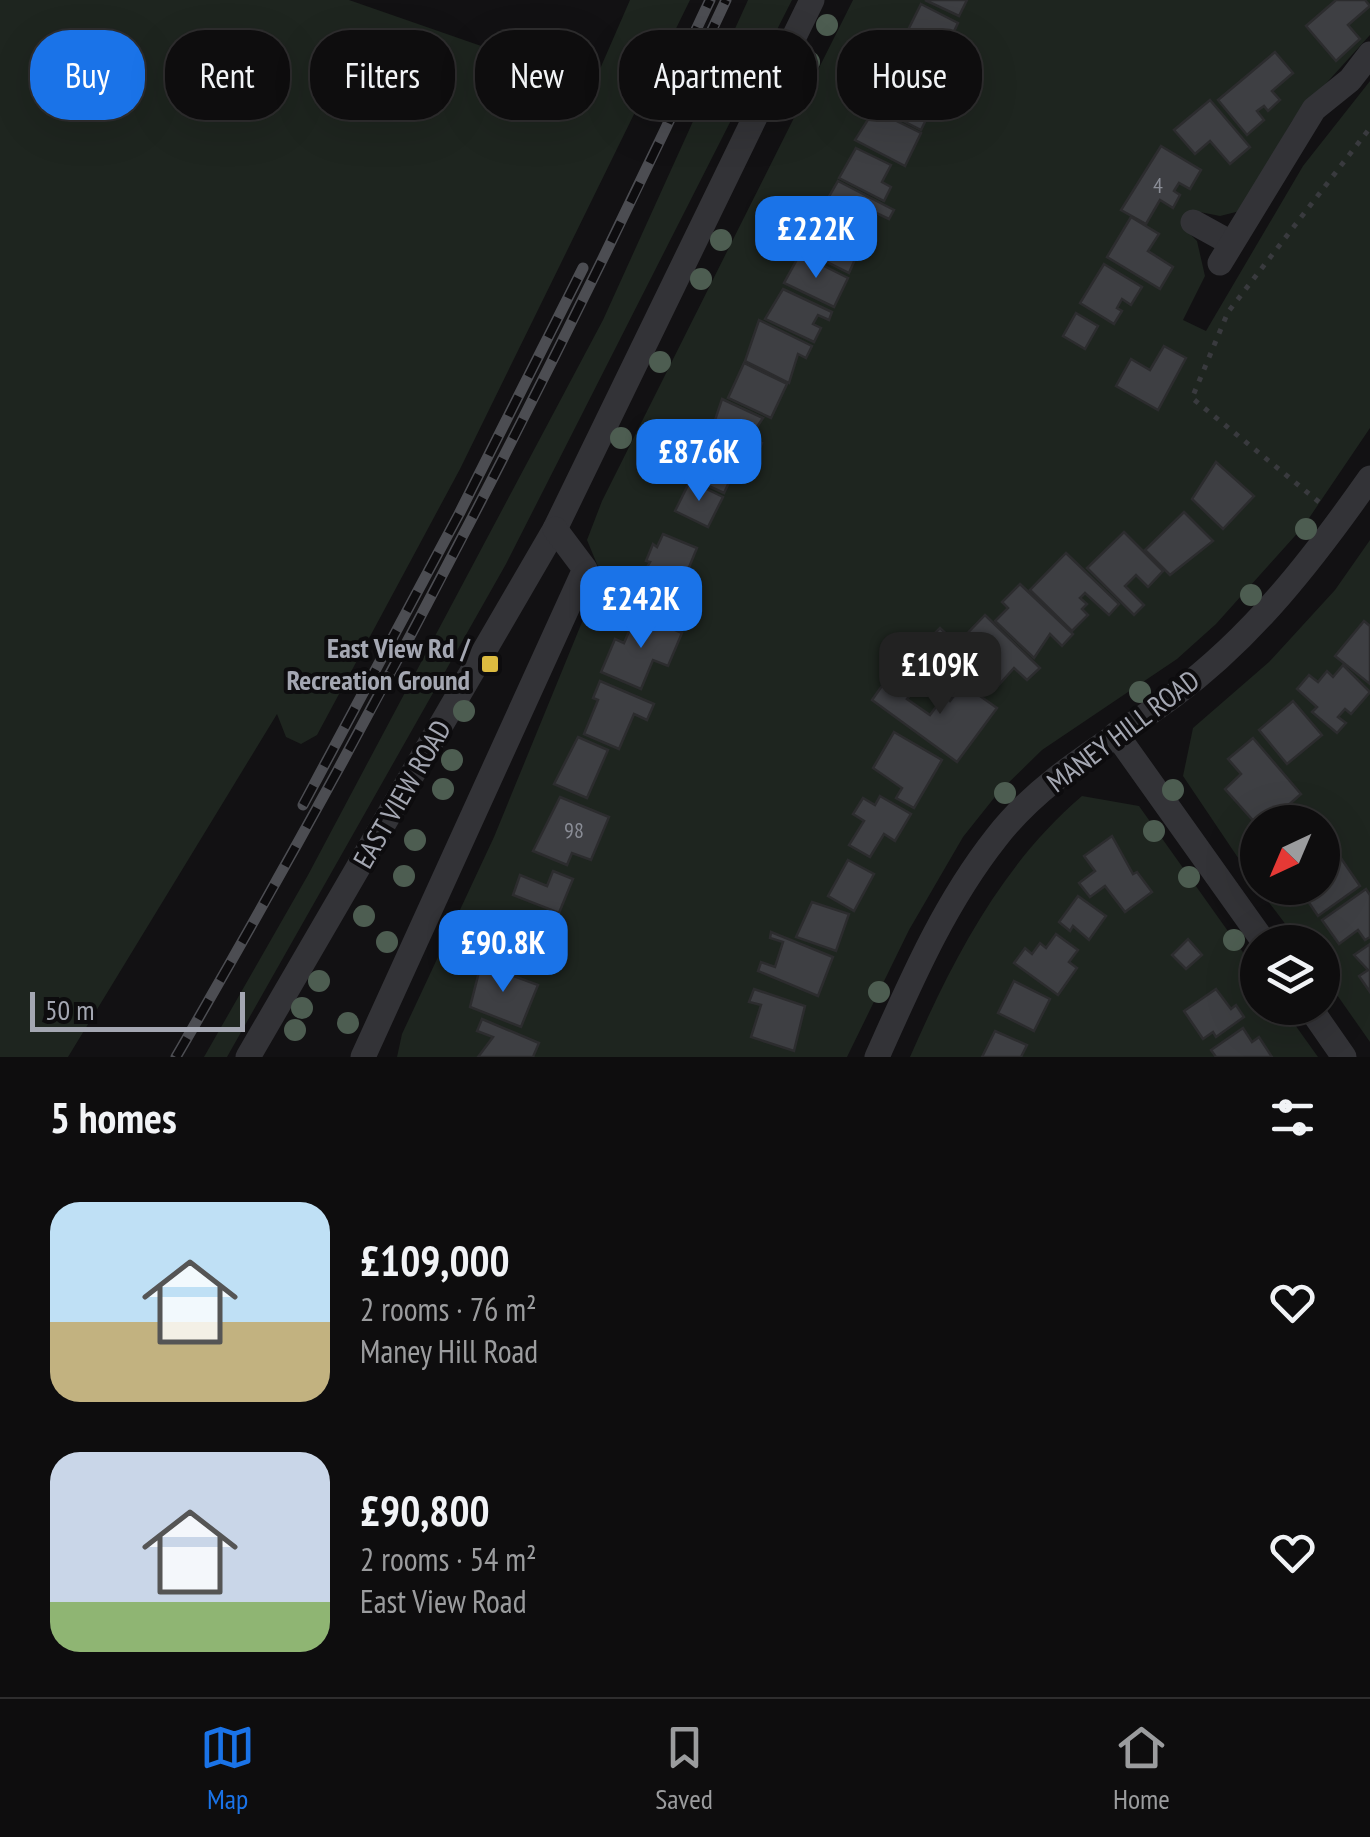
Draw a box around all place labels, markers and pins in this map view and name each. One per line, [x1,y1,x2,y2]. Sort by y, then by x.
pin: £222K [746,196,886,281]
pin: £87.6K [618,419,780,504]
pin: £242K [571,566,711,651]
place label: East View Rd / Recreation Ground [286,629,471,698]
pin: £109K [870,632,1010,717]
marker: East View Rd / Recreation Ground [479,653,501,675]
pin: £90.8K [422,910,584,995]

